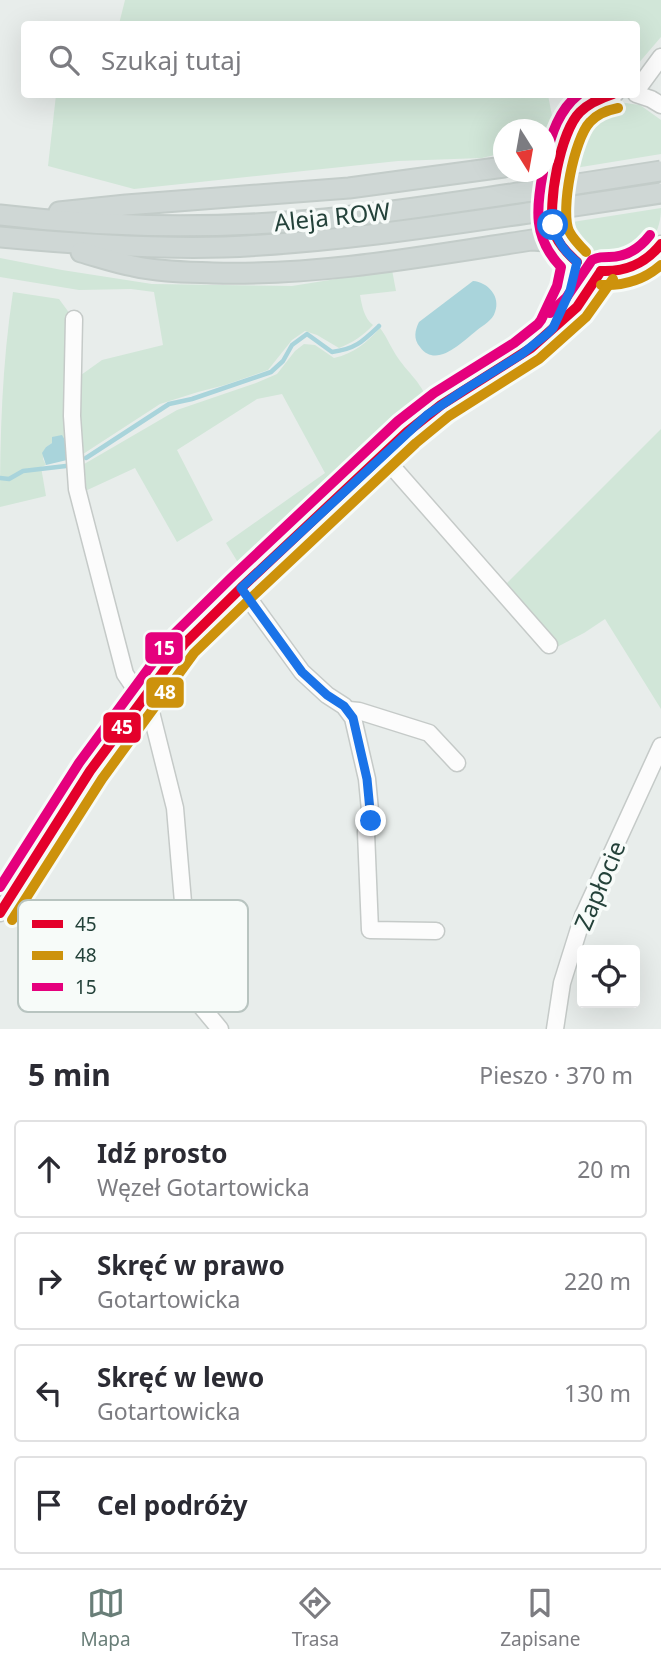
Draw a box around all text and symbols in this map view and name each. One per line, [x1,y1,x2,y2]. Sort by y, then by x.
search box [21,21,640,98]
icon: search [45,41,83,79]
text: Szukaj tutaj [101,42,242,78]
north arrow [493,119,556,182]
street label: Aleja ROW [272,193,392,239]
route start [537,209,568,240]
line badge: 15 [144,631,184,665]
text: 15 [153,635,175,661]
line badge: 48 [145,676,185,709]
text: 48 [154,679,176,705]
line badge: 45 [102,711,142,744]
text: 45 [111,714,133,740]
route end [355,805,386,836]
street label: Zapłocie [565,835,633,935]
legend [18,900,248,1012]
text: 45 [75,911,97,937]
text: 48 [75,942,97,968]
map controls [577,945,640,1008]
button: locate [577,945,640,1008]
text: 15 [75,974,97,1000]
text: 5 min [28,1054,111,1095]
text: Pieszo · 370 m [479,1059,633,1091]
text: Idź prosto [97,1135,228,1171]
icon: ahead [30,1150,68,1188]
text: 20 m [577,1153,631,1185]
text: Węzeł Gotartowicka [97,1171,310,1203]
text: Skręć w prawo [97,1247,285,1283]
icon: right [30,1262,68,1300]
text: 220 m [564,1265,631,1297]
text: Gotartowicka [97,1283,240,1315]
text: Skręć w lewo [97,1359,264,1395]
icon: left [30,1374,68,1412]
text: 130 m [564,1377,631,1409]
text: Gotartowicka [97,1395,240,1427]
icon: arrive [30,1486,68,1524]
text: Cel podróży [97,1487,248,1523]
tab: Mapa [80,1584,131,1652]
tab: Trasa [292,1584,339,1652]
tab: Zapisane [500,1584,580,1652]

